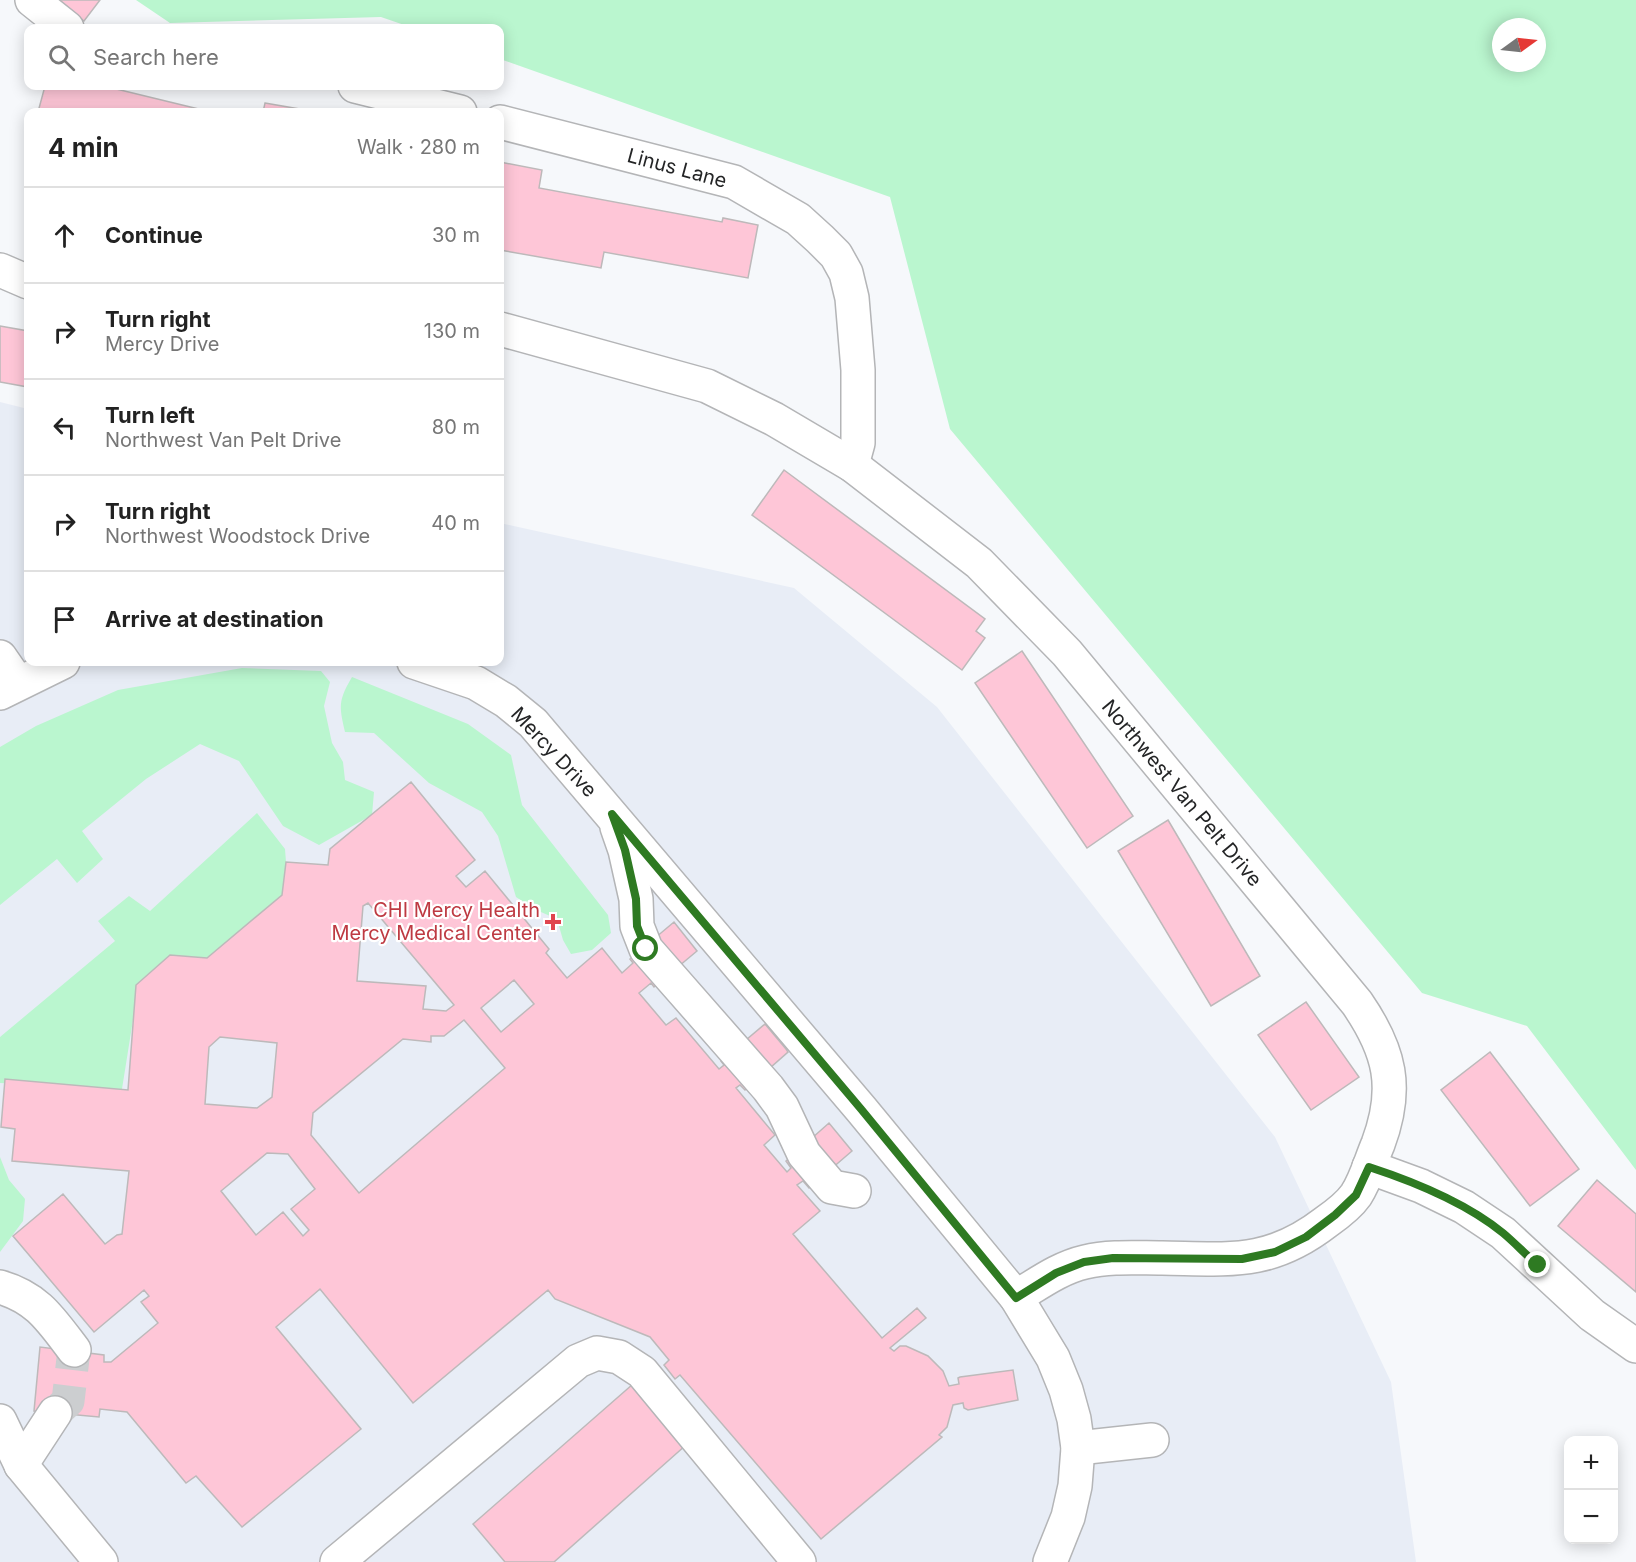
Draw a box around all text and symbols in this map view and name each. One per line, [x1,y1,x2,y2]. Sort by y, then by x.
north arrow [1492,18,1546,72]
search box [24,24,504,90]
icon: search [45,41,78,74]
text: Search here [93,44,219,70]
text: 4 min [48,132,119,163]
text: Walk · 280 m [357,135,480,159]
street label: Linus Lane [625,143,729,193]
icon: ahead [48,219,81,252]
text: Continue [105,222,203,248]
text: 30 m [432,223,480,247]
text: Turn right [105,306,211,332]
icon: right [48,315,81,348]
text: 130 m [424,319,480,343]
text: Mercy Drive [105,332,219,356]
text: Turn left [105,402,195,428]
icon: left [48,411,81,444]
text: 80 m [432,415,480,439]
text: Northwest Van Pelt Drive [105,428,341,452]
text: Turn right [105,498,211,524]
icon: right [48,507,81,540]
text: 40 m [431,511,480,535]
text: Northwest Woodstock Drive [105,524,370,548]
icon: arrive [48,603,81,636]
text: Arrive at destination [105,606,324,632]
street label: Northwest Van Pelt Drive [1097,695,1267,891]
street label: Mercy Drive [506,702,602,802]
place label: CHI Mercy Health Mercy Medical Center [331,898,540,945]
marker: CHI Mercy Health Mercy Medical Center [544,913,562,931]
route start [632,935,658,961]
route end [1524,1251,1550,1277]
map controls [1564,1436,1618,1544]
button: + [1564,1436,1618,1490]
button: − [1564,1490,1618,1544]

